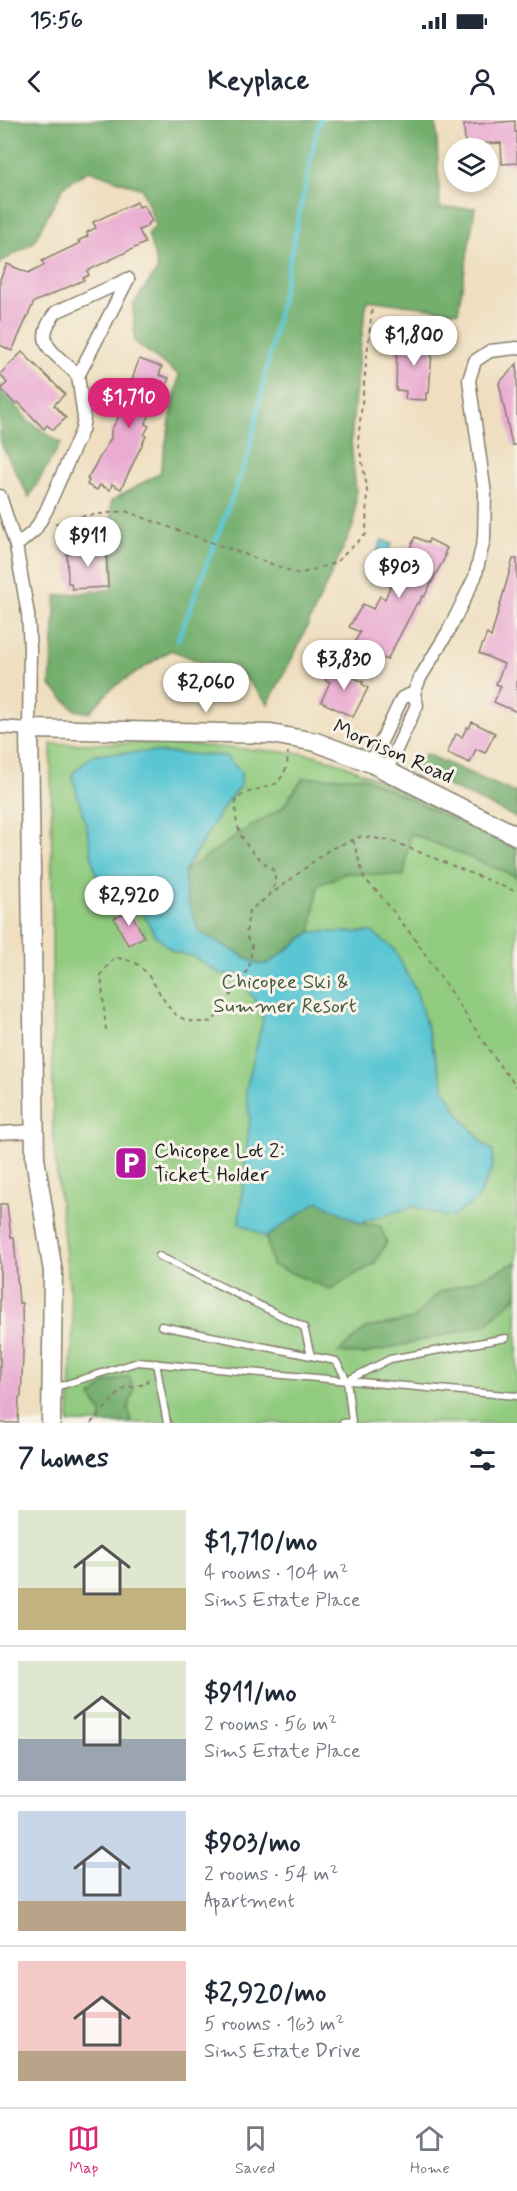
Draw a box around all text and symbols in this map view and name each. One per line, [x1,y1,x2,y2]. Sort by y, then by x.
text: 15:56 [30,7,83,35]
text: Keyplace [208,64,309,99]
icon: back [18,65,51,98]
icon: person [466,65,499,98]
map controls [444,138,498,192]
button: layers [444,138,498,192]
pin: $1,800 [365,316,463,367]
text: $1,800 [384,322,444,349]
pin: $1,710 [80,378,178,429]
text: $1,710 [102,384,156,411]
pin: $911 [52,517,124,568]
text: $911 [69,523,107,550]
pin: $903 [363,548,435,599]
text: $903 [378,554,420,581]
pin: $3,830 [295,640,393,691]
text: $3,830 [316,646,372,673]
pin: $2,060 [157,663,255,714]
text: $2,060 [177,669,235,696]
street label: Morrison Road [328,713,458,791]
pin: $2,920 [80,876,178,927]
text: $2,920 [99,882,159,909]
park label: Chicopee Ski & Summer Resort [213,968,357,1020]
place label: Chicopee Lot 2: Ticket Holder [154,1137,285,1189]
parking icon: Chicopee Lot 2: Ticket Holder [113,1145,149,1181]
text: 7 homes [18,1442,109,1476]
icon: filters [466,1443,499,1476]
text: $1,710/mo [204,1526,317,1560]
icon: home [66,1534,138,1606]
text: 4 rooms · 104 m² [204,1560,348,1587]
text: Sims Estate Place [204,1587,361,1614]
text: $911/mo [204,1677,297,1711]
icon: home [66,1685,138,1757]
text: 2 rooms · 56 m² [204,1711,337,1738]
text: Sims Estate Place [204,1738,361,1765]
text: $903/mo [204,1827,301,1861]
icon: home [66,1835,138,1907]
text: 2 rooms · 54 m² [204,1861,338,1888]
text: Apartment [204,1888,295,1915]
text: $2,920/mo [204,1977,326,2011]
icon: home [66,1985,138,2057]
text: 5 rooms · 163 m² [204,2011,344,2038]
text: Sims Estate Drive [204,2038,361,2065]
tab: Map [67,2122,100,2179]
tab: Saved [235,2122,275,2179]
tab: Home [410,2122,450,2179]

